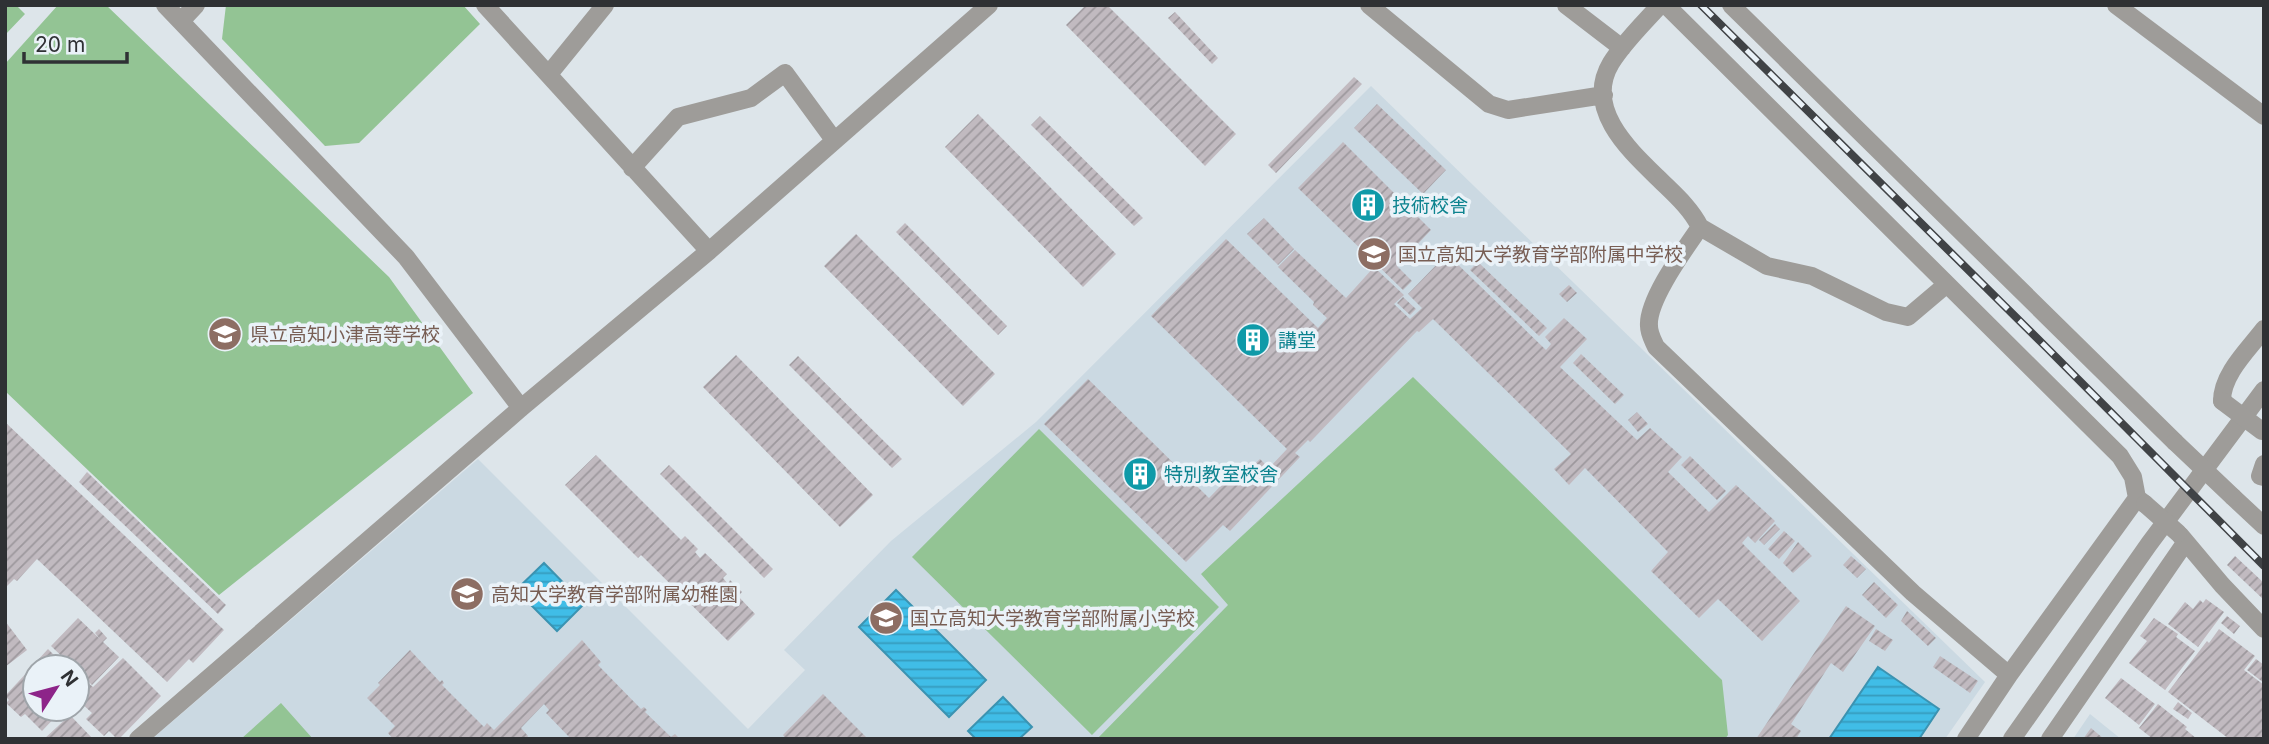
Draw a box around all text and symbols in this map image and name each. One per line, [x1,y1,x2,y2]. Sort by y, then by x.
scale bar [24,21,128,65]
text: 20 m [35,32,85,57]
building icon: 技術校舎 [1349,186,1387,224]
place label: 技術校舎 [1392,194,1468,217]
school or university icon: 国立高知大学教育学部附属中学校 [1355,235,1393,273]
place label: 国立高知大学教育学部附属中学校 [1398,243,1683,266]
school or university icon: 県立高知小津高等学校 [206,315,244,353]
building icon: 講堂 [1234,321,1272,359]
place label: 県立高知小津高等学校 [250,323,440,346]
place label: 講堂 [1278,329,1316,352]
building icon: 特別教室校舎 [1121,455,1159,493]
place label: 特別教室校舎 [1164,463,1278,486]
school or university icon: 高知大学教育学部附属幼稚園 [448,575,486,613]
place label: 高知大学教育学部附属幼稚園 [491,583,738,606]
school or university icon: 国立高知大学教育学部附属小学校 [867,599,905,637]
place label: 国立高知大学教育学部附属小学校 [910,607,1195,630]
north arrow [21,653,91,723]
text: N [56,666,83,691]

